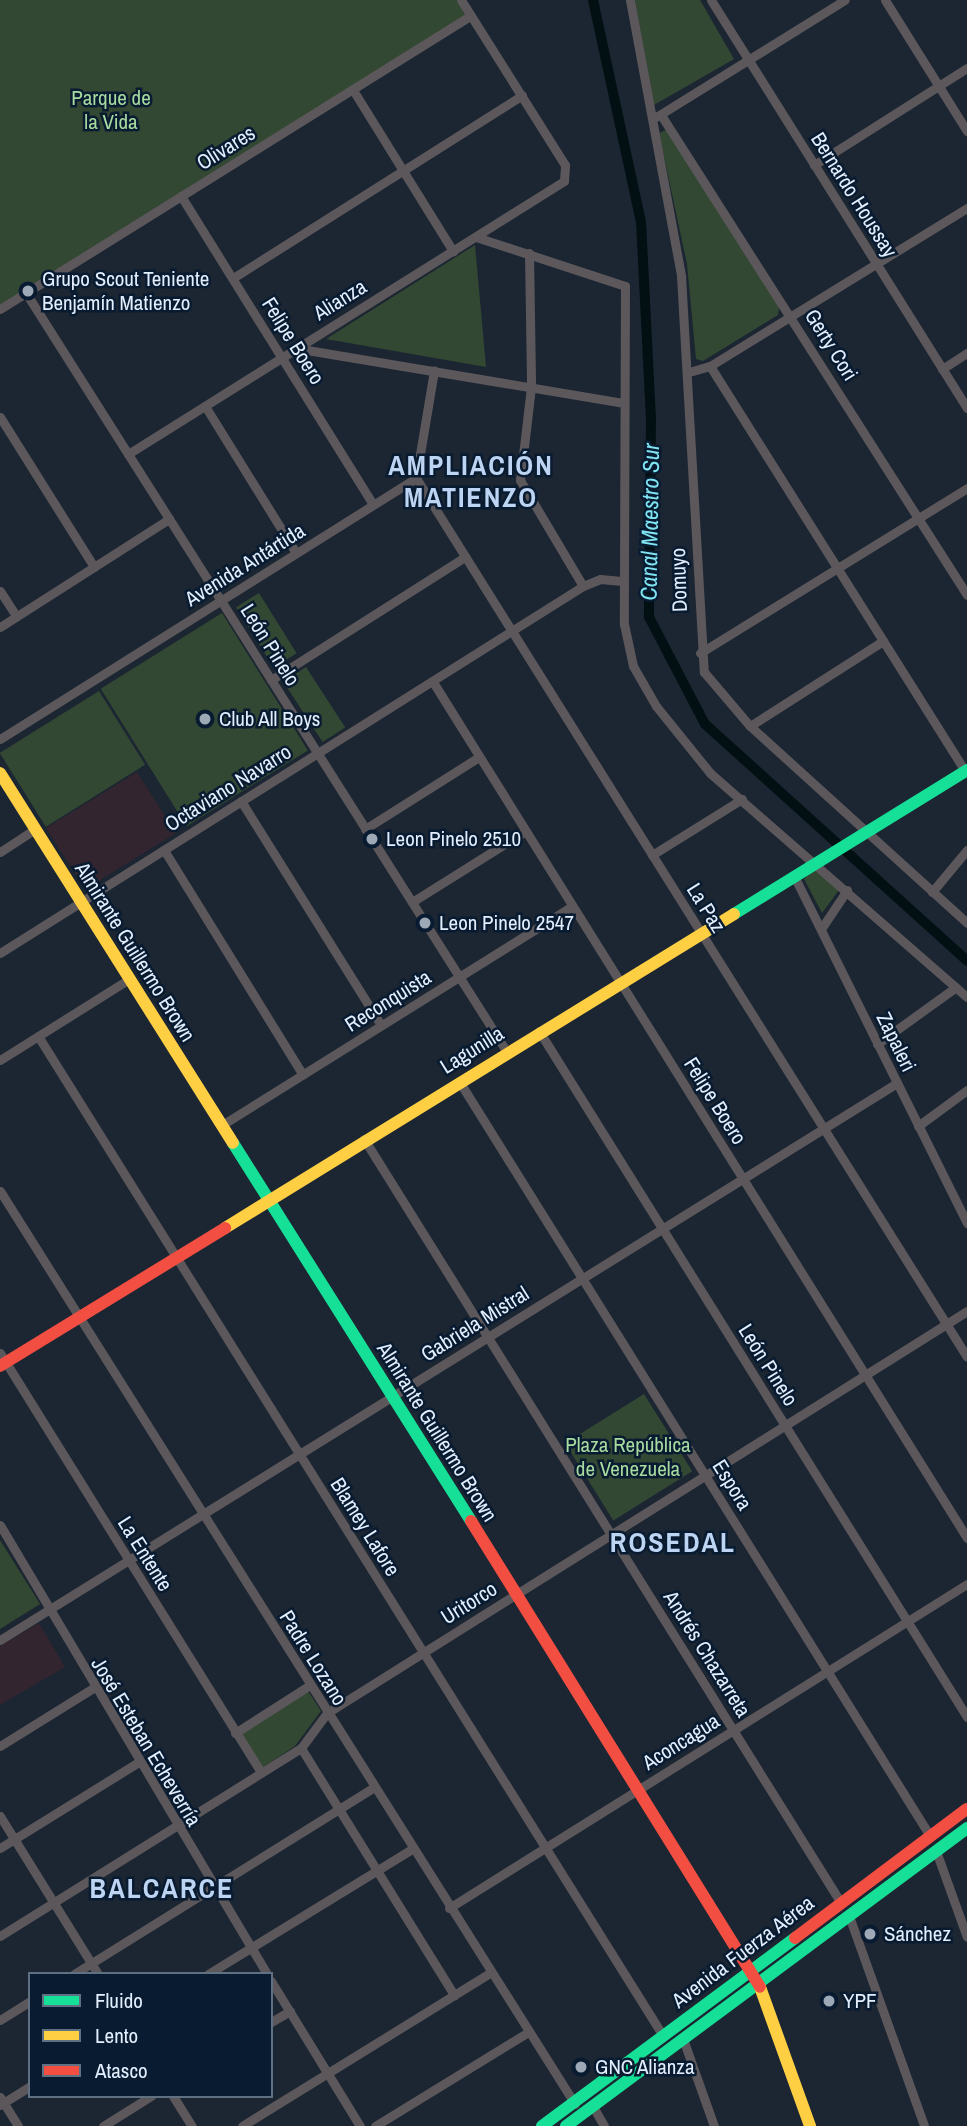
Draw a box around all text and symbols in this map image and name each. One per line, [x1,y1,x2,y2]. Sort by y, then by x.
park label: Parque de la Vida [71,85,151,135]
street label: Olivares [192,120,260,176]
street label: Bernardo Houssay [806,128,902,262]
place label: Grupo Scout Teniente Benjamín Matienzo [42,266,210,316]
street label: Alianza [309,274,371,326]
marker: Grupo Scout Teniente Benjamín Matienzo [20,283,36,299]
street label: Felipe Boero [256,293,330,389]
street label: Gerty Cori [799,305,863,385]
water label: Canal Maestro Sur [635,443,665,601]
district label: AMPLIACIÓN MATIENZO [390,448,552,514]
street label: Avenida Antártida [180,518,310,612]
street label: Domuyo [665,548,693,612]
street label: León Pinelo [235,599,305,691]
place label: Club All Boys [219,706,321,732]
marker: Club All Boys [197,711,213,727]
street label: Octaviano Navarro [160,739,296,837]
place label: Leon Pinelo 2510 [386,826,521,852]
marker: Leon Pinelo 2510 [364,831,380,847]
street label: Almirante Guillermo Brown [70,858,200,1046]
street label: La Paz [681,879,731,937]
place label: Leon Pinelo 2547 [439,910,574,936]
marker: Leon Pinelo 2547 [417,915,433,931]
street label: Reconquista [340,965,436,1037]
street label: Zapaleri [871,1008,921,1076]
street label: Lagunilla [436,1021,508,1079]
street label: Felipe Boero [678,1053,752,1149]
street label: Gabriela Mistral [416,1281,534,1367]
street label: León Pinelo [733,1319,803,1411]
street label: Almirante Guillermo Brown [372,1338,502,1526]
park label: Plaza República de Venezuela [565,1432,691,1482]
street label: Espora [707,1455,757,1515]
street label: Blamey Lafore [325,1473,405,1581]
street label: La Entente [112,1512,178,1596]
district label: ROSEDAL [611,1525,735,1559]
street label: Uritorco [436,1576,502,1630]
street label: Andrés Chazarreta [658,1586,756,1722]
street label: Padre Lozano [274,1606,352,1710]
street label: José Esteban Echeverría [86,1653,206,1831]
street label: Aconcagua [638,1708,724,1776]
district label: BALCARCE [91,1871,233,1905]
street label: Avenida Fuerza Aérea [667,1890,819,2014]
place label: Sánchez [884,1921,951,1947]
marker: Sánchez [862,1926,878,1942]
legend [28,1972,273,2098]
text: Fluido [95,1986,143,2015]
place label: YPF [843,1988,876,2014]
marker: YPF [821,1993,837,2009]
text: Lento [95,2021,138,2050]
place label: GNC Alianza [595,2054,695,2080]
text: Atasco [95,2056,148,2085]
marker: GNC Alianza [573,2059,589,2075]

